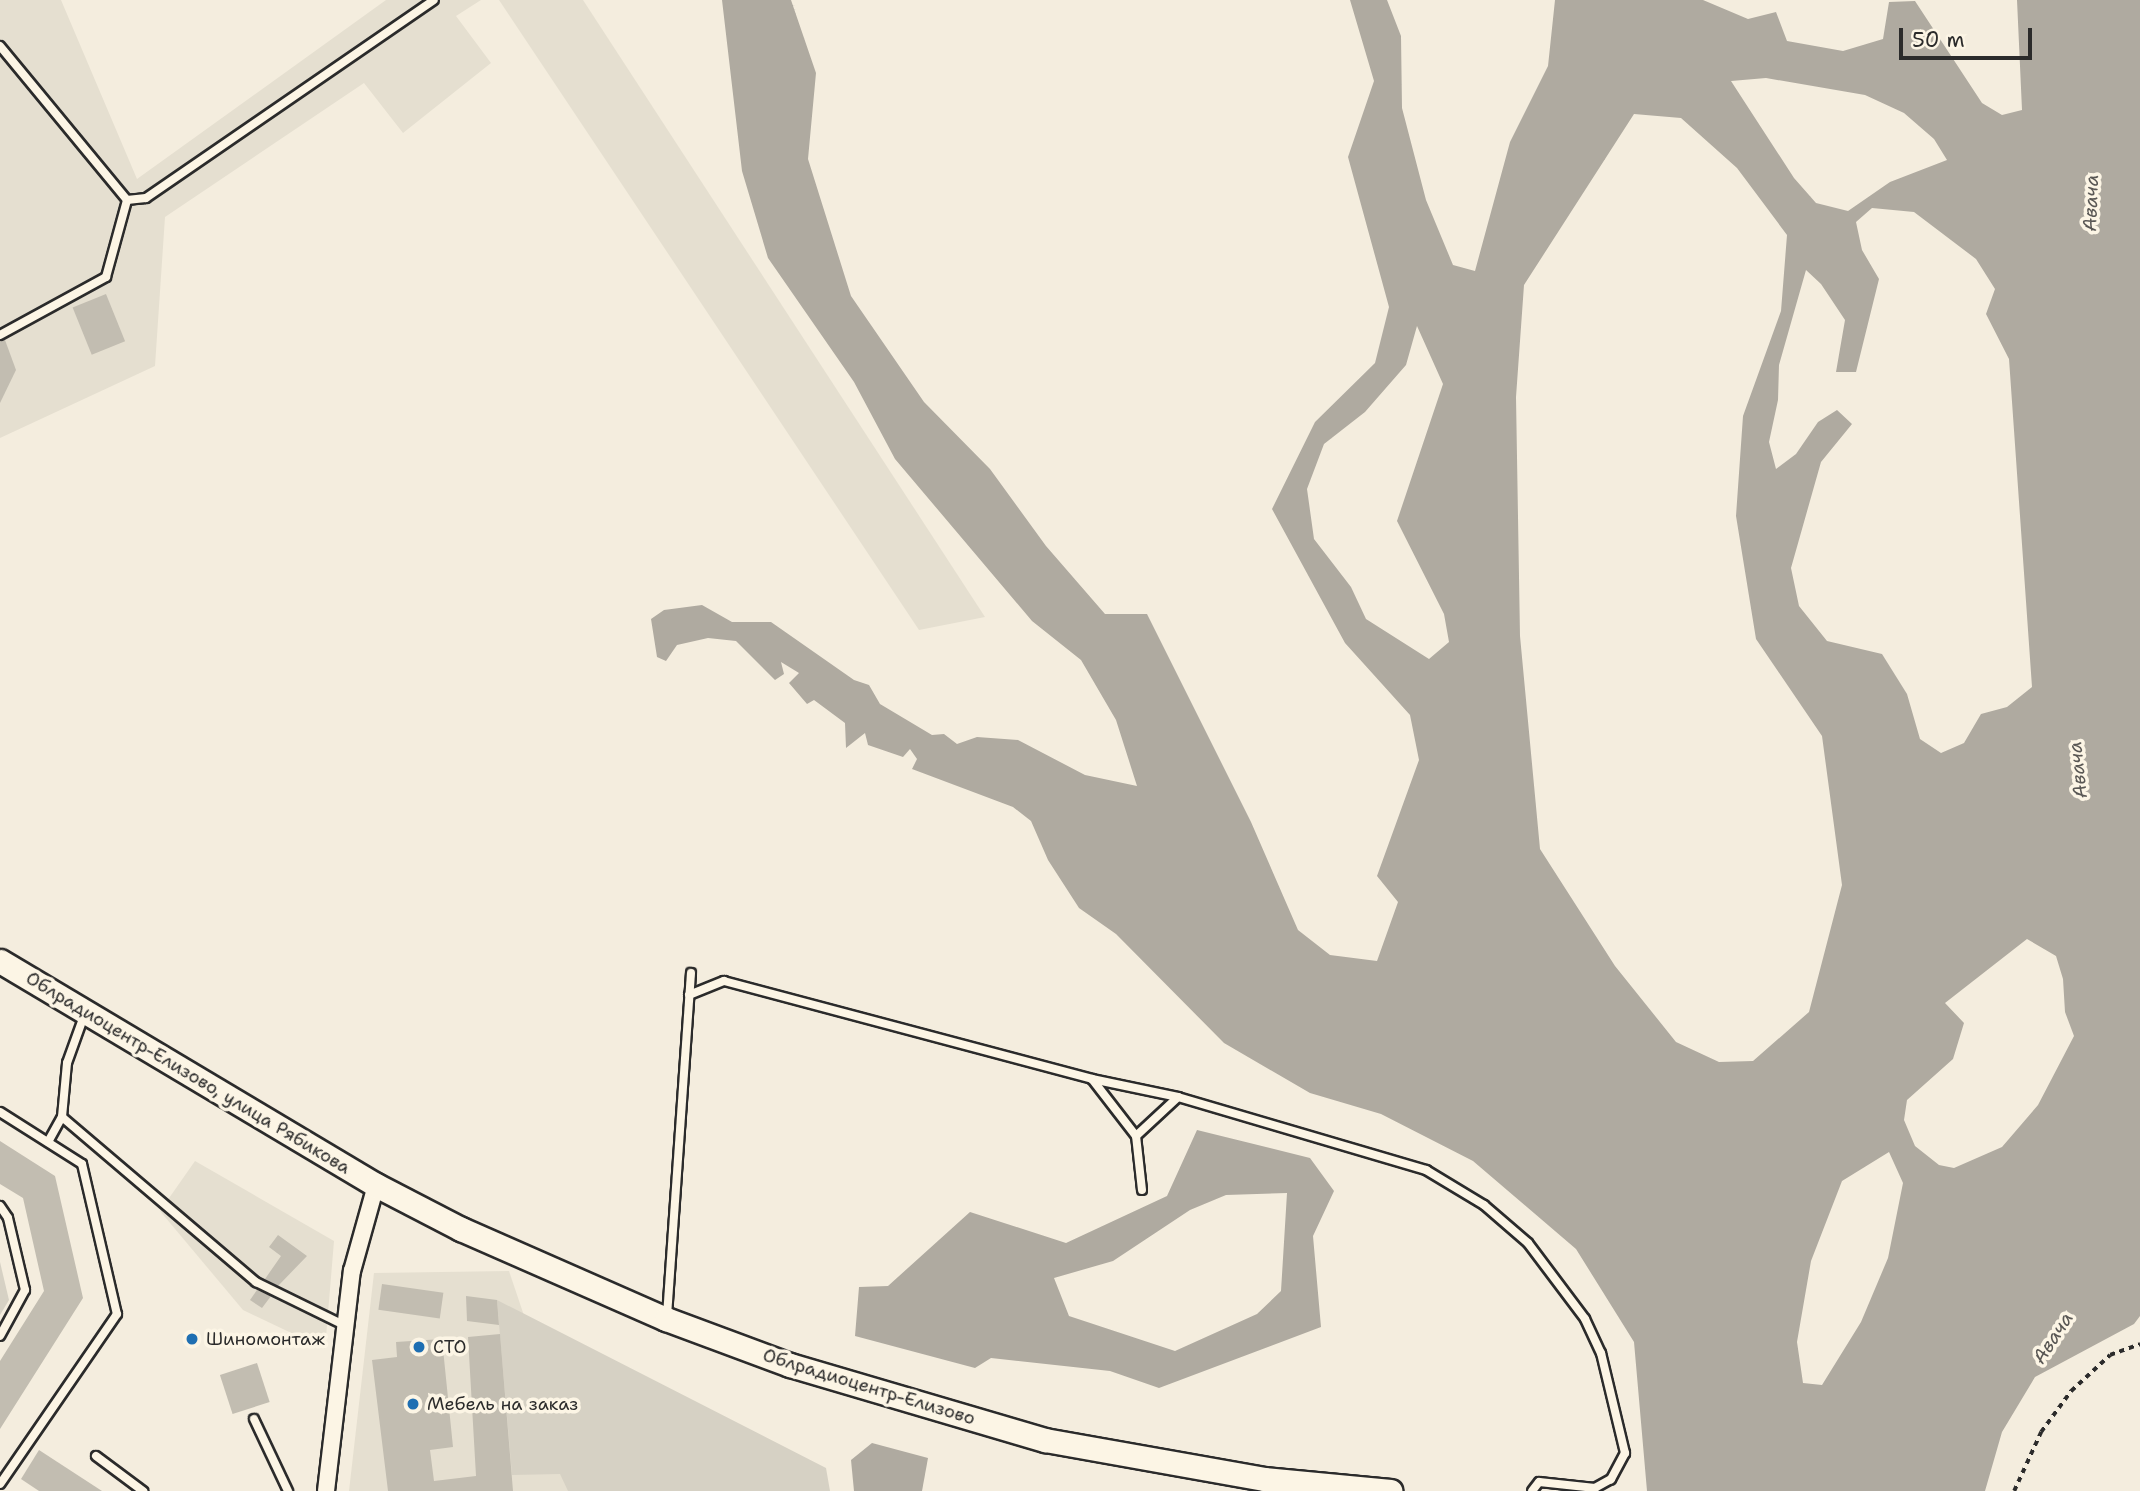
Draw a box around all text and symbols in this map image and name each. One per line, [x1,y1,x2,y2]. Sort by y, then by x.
scale bar [1902,14,2035,58]
text: 50 m [1912,26,1965,54]
water label: Авача [2079,174,2103,232]
water label: Авача [2064,740,2092,800]
street label: Облрадиоцентр-Елизово, улица Рябикова [22,967,354,1179]
water label: Авача [2028,1308,2078,1368]
place label: Шиномонтаж [206,1328,325,1350]
marker: Шиномонтаж [184,1331,200,1347]
place label: СТО [433,1336,466,1358]
marker: СТО [411,1339,427,1355]
street label: Облрадиоцентр-Елизово [760,1344,978,1430]
place label: Мебель на заказ [427,1393,578,1415]
marker: Мебель на заказ [405,1396,421,1412]

